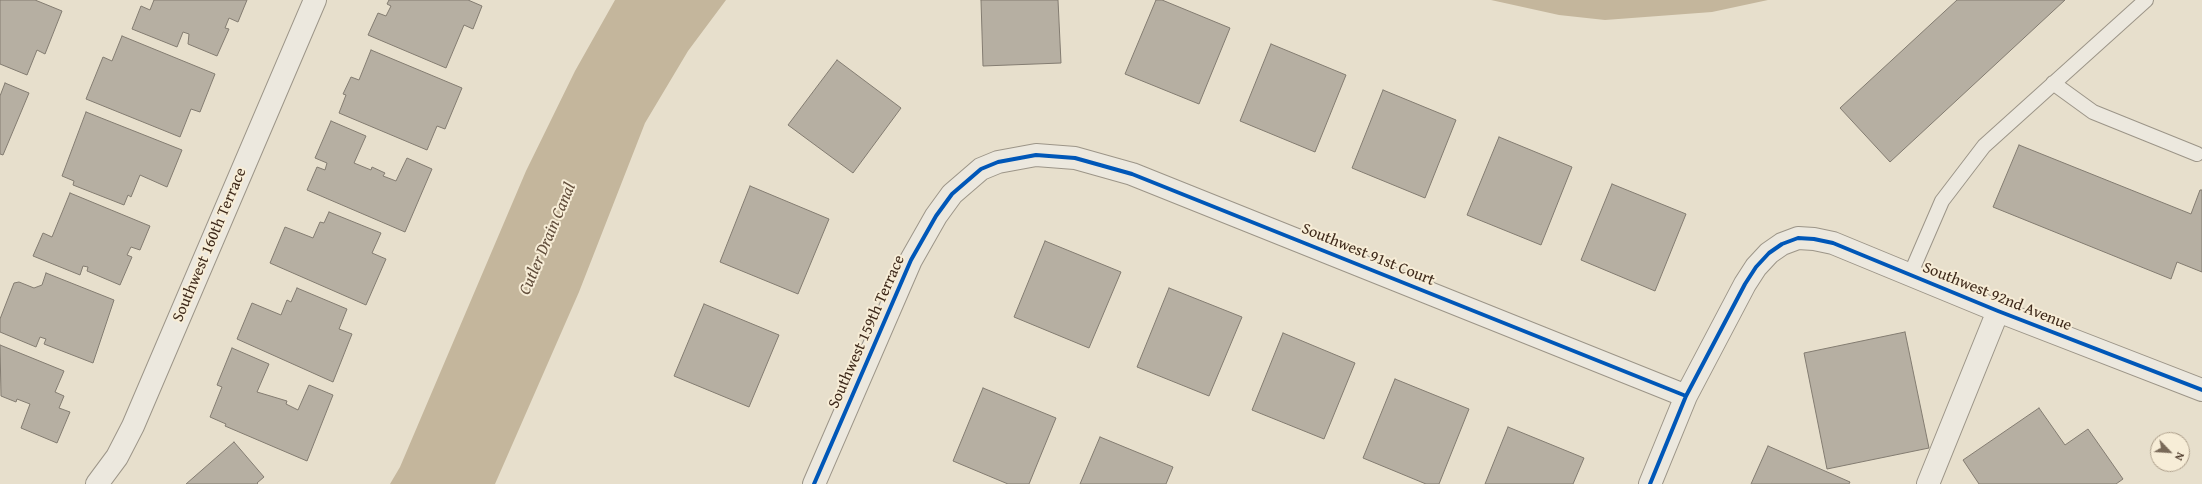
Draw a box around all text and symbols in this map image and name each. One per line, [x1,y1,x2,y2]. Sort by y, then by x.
street label: Southwest 160th Terrace [169,165,251,325]
water label: Cutler Drain Canal [515,180,581,298]
street label: Southwest 91st Court [1299,219,1437,291]
street label: Southwest 159th Terrace [825,252,909,412]
street label: Southwest 92nd Avenue [1920,258,2074,336]
north arrow [2150,432,2190,472]
text: N [2171,450,2189,463]

